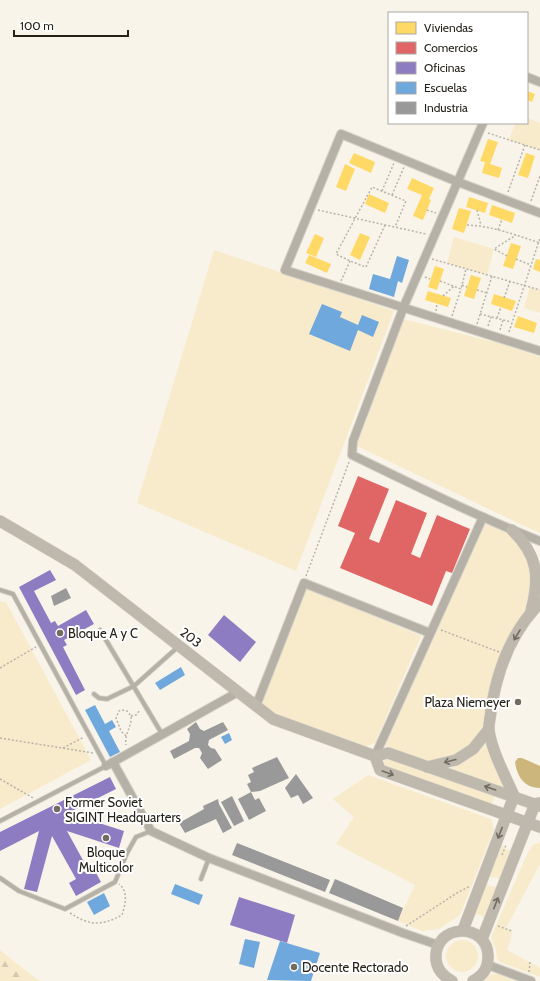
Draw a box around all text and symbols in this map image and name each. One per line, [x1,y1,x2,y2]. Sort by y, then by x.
scale bar [14,12,128,38]
legend [388,12,528,124]
text: 100 m [20,18,54,33]
text: Viviendas [424,20,473,35]
text: Comercios [424,40,478,55]
text: Oficinas [424,60,465,75]
text: Escuelas [424,80,467,95]
text: Industria [424,100,468,115]
street label: 203 [177,624,205,650]
place label: Bloque A y C [68,625,138,641]
marker: Bloque A y C [55,628,65,638]
one-way arrow [513,629,521,640]
place label: Plaza Niemeyer [424,694,511,710]
marker: Plaza Niemeyer [513,697,523,707]
one-way arrow [444,758,457,766]
one-way arrow [382,769,394,777]
one-way arrow [484,784,497,791]
place label: Former Soviet SIGINT Headquarters [65,794,182,825]
marker: Former Soviet SIGINT Headquarters [52,804,62,814]
one-way arrow [496,826,504,838]
marker: Bloque Multicolor [101,833,111,843]
place label: Bloque Multicolor [79,844,134,875]
one-way arrow [493,897,501,909]
place label: Docente Rectorado [302,959,408,975]
marker: Docente Rectorado [289,962,299,972]

